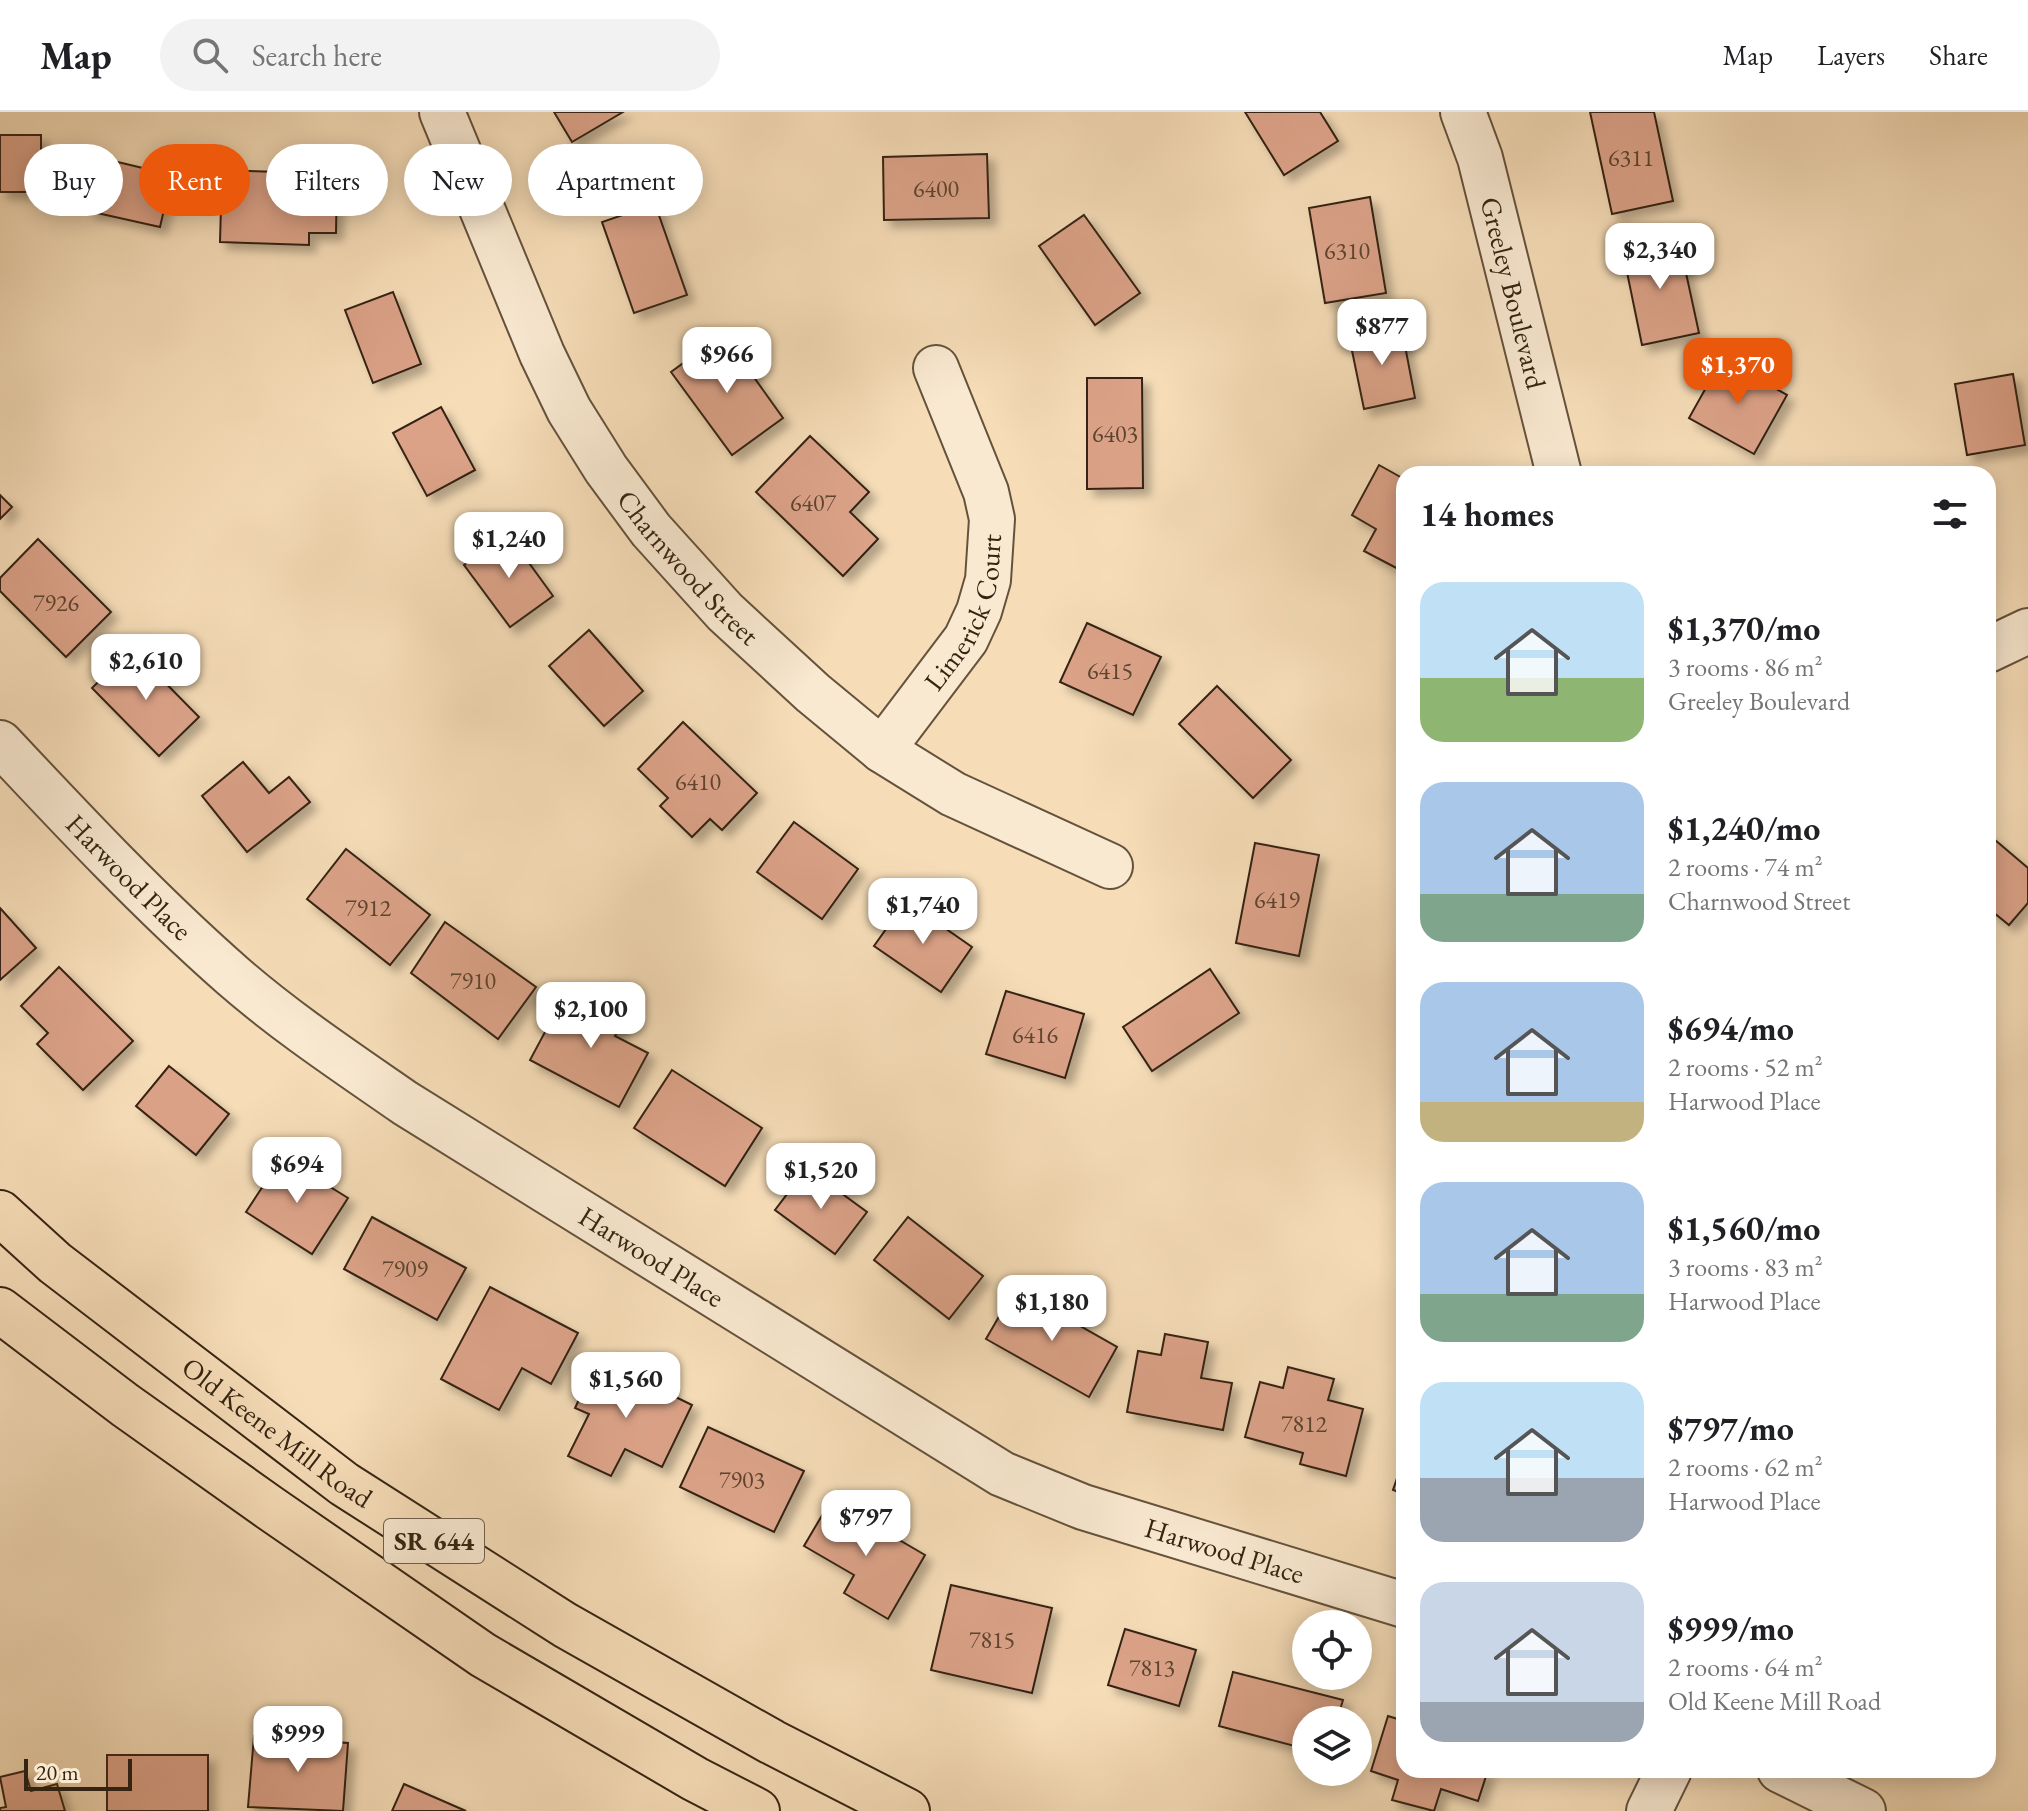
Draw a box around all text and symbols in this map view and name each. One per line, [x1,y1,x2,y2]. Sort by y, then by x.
search box [160,19,720,91]
text: Map [40,31,112,80]
icon: search [188,33,232,77]
text: Search here [252,36,382,75]
text: Map [1723,37,1773,73]
text: Layers [1817,37,1885,73]
text: Share [1929,37,1988,73]
house number: 6311 [1608,142,1654,173]
chip: Buy [24,144,123,216]
chip: Rent [139,144,250,216]
chip: Filters [266,144,388,216]
chip: New [404,144,512,216]
chip: Apartment [528,144,703,216]
house number: 6400 [913,173,959,204]
street label: Greeley Boulevard [1472,193,1555,393]
pin: $2,340 [1595,223,1725,291]
text: $2,340 [1623,232,1697,266]
house number: 6310 [1324,235,1370,266]
pin: $877 [1335,299,1429,367]
text: $877 [1355,308,1409,342]
pin: $966 [680,327,774,395]
text: $966 [700,336,754,370]
pin: $1,370 [1673,338,1803,406]
text: $1,370 [1701,347,1775,381]
house number: 6403 [1092,418,1138,449]
street label: Charnwood Street [609,483,767,653]
house number: 6407 [790,487,837,518]
text: 14 homes [1420,492,1554,536]
icon: filters [1928,492,1972,536]
pin: $1,240 [444,512,574,580]
text: $1,240 [472,521,546,555]
street label: Limerick Court [916,533,1009,697]
house number: 7926 [33,587,79,618]
text: $1,370/mo [1668,606,1820,650]
icon: home [1484,614,1580,710]
pin: $2,610 [81,634,211,702]
text: $2,610 [109,643,183,677]
text: 3 rooms · 86 m² [1668,650,1823,684]
house number: 6415 [1087,655,1133,686]
text: Greeley Boulevard [1668,684,1850,718]
house number: 6410 [675,766,721,797]
street label: Harwood Place [58,806,200,948]
text: $1,240/mo [1668,806,1820,850]
icon: home [1484,814,1580,910]
text: 2 rooms · 74 m² [1668,850,1823,884]
pin: $1,740 [858,878,988,946]
house number: 6419 [1254,884,1301,915]
text: Charnwood Street [1668,884,1850,918]
text: $1,740 [886,887,960,921]
house number: 7912 [345,892,392,923]
house number: 7910 [450,965,496,996]
pin: $2,100 [526,982,656,1050]
text: $2,100 [554,991,628,1025]
text: $694/mo [1668,1006,1794,1050]
icon: home [1484,1014,1580,1110]
house number: 6416 [1012,1019,1058,1050]
text: 2 rooms · 52 m² [1668,1050,1823,1084]
text: Harwood Place [1668,1084,1821,1118]
pin: $694 [250,1137,344,1205]
pin: $1,520 [756,1143,886,1211]
text: $694 [270,1146,324,1180]
text: $1,520 [784,1152,858,1186]
street label: Harwood Place [572,1198,731,1315]
text: $1,560/mo [1668,1206,1820,1250]
icon: home [1484,1214,1580,1310]
text: 3 rooms · 83 m² [1668,1250,1823,1284]
house number: 7909 [382,1253,429,1284]
pin: $1,180 [987,1275,1117,1343]
text: $1,180 [1015,1284,1089,1318]
text: Harwood Place [1668,1284,1821,1318]
street label: Old Keene Mill Road [175,1349,380,1516]
pin: $1,560 [561,1352,691,1420]
text: $1,560 [589,1361,663,1395]
text: $797/mo [1668,1406,1794,1450]
house number: 7812 [1281,1408,1328,1439]
icon: home [1484,1414,1580,1510]
text: 2 rooms · 62 m² [1668,1450,1823,1484]
house number: 7903 [719,1464,765,1495]
text: Harwood Place [1668,1484,1821,1518]
pin: $797 [819,1490,913,1558]
text: $797 [839,1499,893,1533]
street label: Harwood Place [1141,1509,1309,1591]
road number: SR 644 [384,1519,484,1563]
text: $999/mo [1668,1606,1794,1650]
map controls [1292,1610,1372,1786]
button: locate [1292,1610,1372,1690]
icon: home [1484,1614,1580,1710]
house number: 7815 [969,1624,1015,1655]
text: 2 rooms · 64 m² [1668,1650,1823,1684]
house number: 7813 [1129,1652,1175,1683]
text: Old Keene Mill Road [1668,1684,1881,1718]
pin: $999 [251,1706,345,1774]
button: layers [1292,1706,1372,1786]
text: $999 [271,1715,325,1749]
scale bar [24,1755,132,1791]
text: 20 m [36,1758,79,1787]

